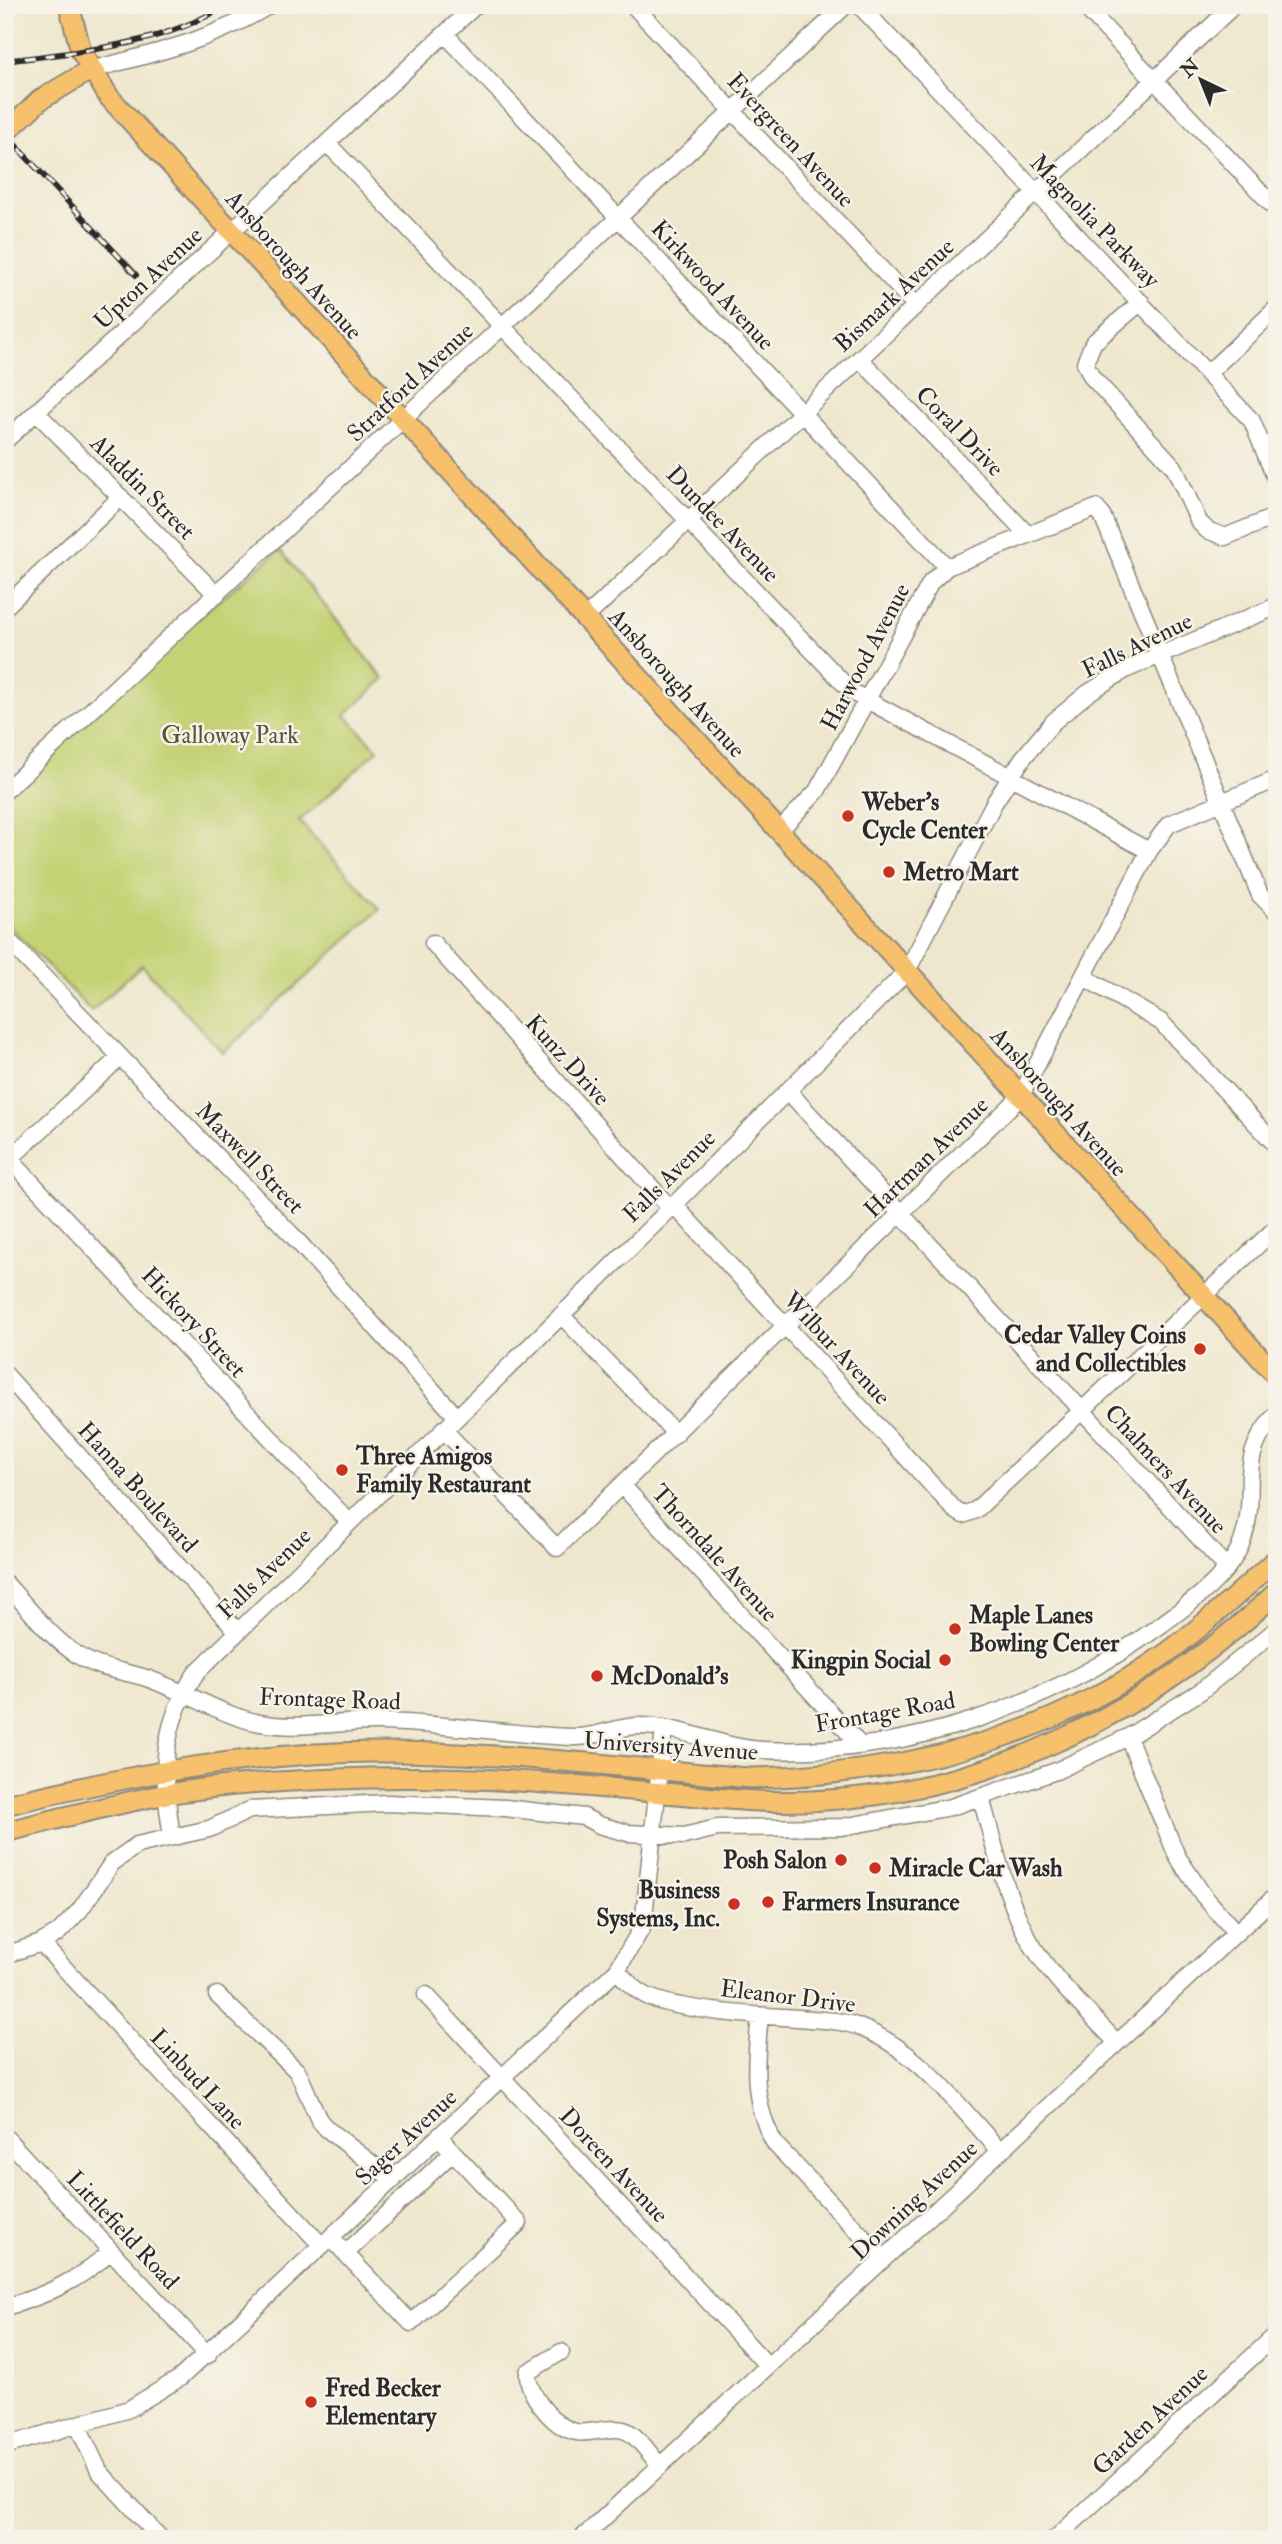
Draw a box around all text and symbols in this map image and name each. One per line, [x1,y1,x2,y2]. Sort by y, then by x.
north arrow [1166,46,1236,116]
text: N [1175,53,1205,84]
street label: Evergreen Avenue [720,66,861,214]
street label: Magnolia Parkway [1023,148,1167,295]
street label: Ansborough Avenue [218,183,369,347]
street label: Kirkwood Avenue [644,214,781,357]
street label: Upton Avenue [87,220,209,337]
street label: Bismark Avenue [828,232,961,359]
street label: Stratford Avenue [341,316,480,449]
street label: Coral Drive [909,380,1010,483]
street label: Aladdin Street [83,427,202,547]
street label: Dundee Avenue [659,459,786,589]
street label: Harwood Avenue [814,578,917,736]
street label: Ansborough Avenue [601,601,752,765]
street label: Falls Avenue [1077,605,1198,686]
park label: Galloway Park [161,720,299,751]
place label: Weber's Cycle Center [861,787,988,846]
marker: Weber's Cycle Center [840,808,856,824]
place label: Metro Mart [902,857,1019,888]
marker: Metro Mart [881,864,897,880]
street label: Kunz Drive [518,1008,617,1113]
street label: Ansborough Avenue [983,1020,1134,1184]
street label: Hartman Avenue [857,1090,995,1225]
street label: Maxwell Street [189,1096,311,1221]
street label: Falls Avenue [616,1123,723,1230]
street label: Hickory Street [134,1260,253,1384]
street label: Wilbur Avenue [775,1284,897,1412]
place label: Cedar Valley Coins and Collectibles [1004,1320,1186,1379]
marker: Cedar Valley Coins and Collectibles [1192,1341,1208,1357]
street label: Chalmers Avenue [1098,1398,1234,1541]
street label: Hanna Boulevard [71,1415,205,1559]
place label: Three Amigos Family Restaurant [355,1441,531,1500]
marker: Three Amigos Family Restaurant [334,1462,350,1478]
street label: Thorndale Avenue [644,1478,785,1629]
street label: Falls Avenue [211,1521,318,1626]
place label: Maple Lanes Bowling Center [968,1600,1120,1659]
marker: Maple Lanes Bowling Center [947,1621,963,1637]
place label: Kingpin Social [791,1645,932,1676]
marker: Kingpin Social [937,1652,953,1668]
place label: McDonald's [610,1661,729,1692]
marker: McDonald's [589,1668,605,1684]
street label: Frontage Road [259,1682,402,1717]
street label: Frontage Road [813,1685,958,1740]
street label: University Avenue [583,1725,759,1768]
place label: Posh Salon [723,1845,828,1876]
marker: Posh Salon [833,1852,849,1868]
place label: Miracle Car Wash [888,1853,1063,1884]
marker: Miracle Car Wash [867,1860,883,1876]
place label: Business Systems, Inc. [596,1875,720,1934]
place label: Farmers Insurance [782,1887,960,1918]
marker: Farmers Insurance [760,1894,776,1910]
marker: Business Systems, Inc. [726,1896,742,1912]
street label: Eleanor Drive [719,1973,857,2020]
street label: Linbud Lane [143,2022,252,2136]
street label: Sager Avenue [349,2082,464,2193]
street label: Doreen Avenue [552,2101,675,2230]
street label: Downing Avenue [844,2133,985,2267]
street label: Littlefield Road [60,2164,186,2296]
street label: Garden Avenue [1086,2359,1215,2482]
place label: Fred Becker Elementary [325,2373,442,2432]
marker: Fred Becker Elementary [303,2394,319,2410]

